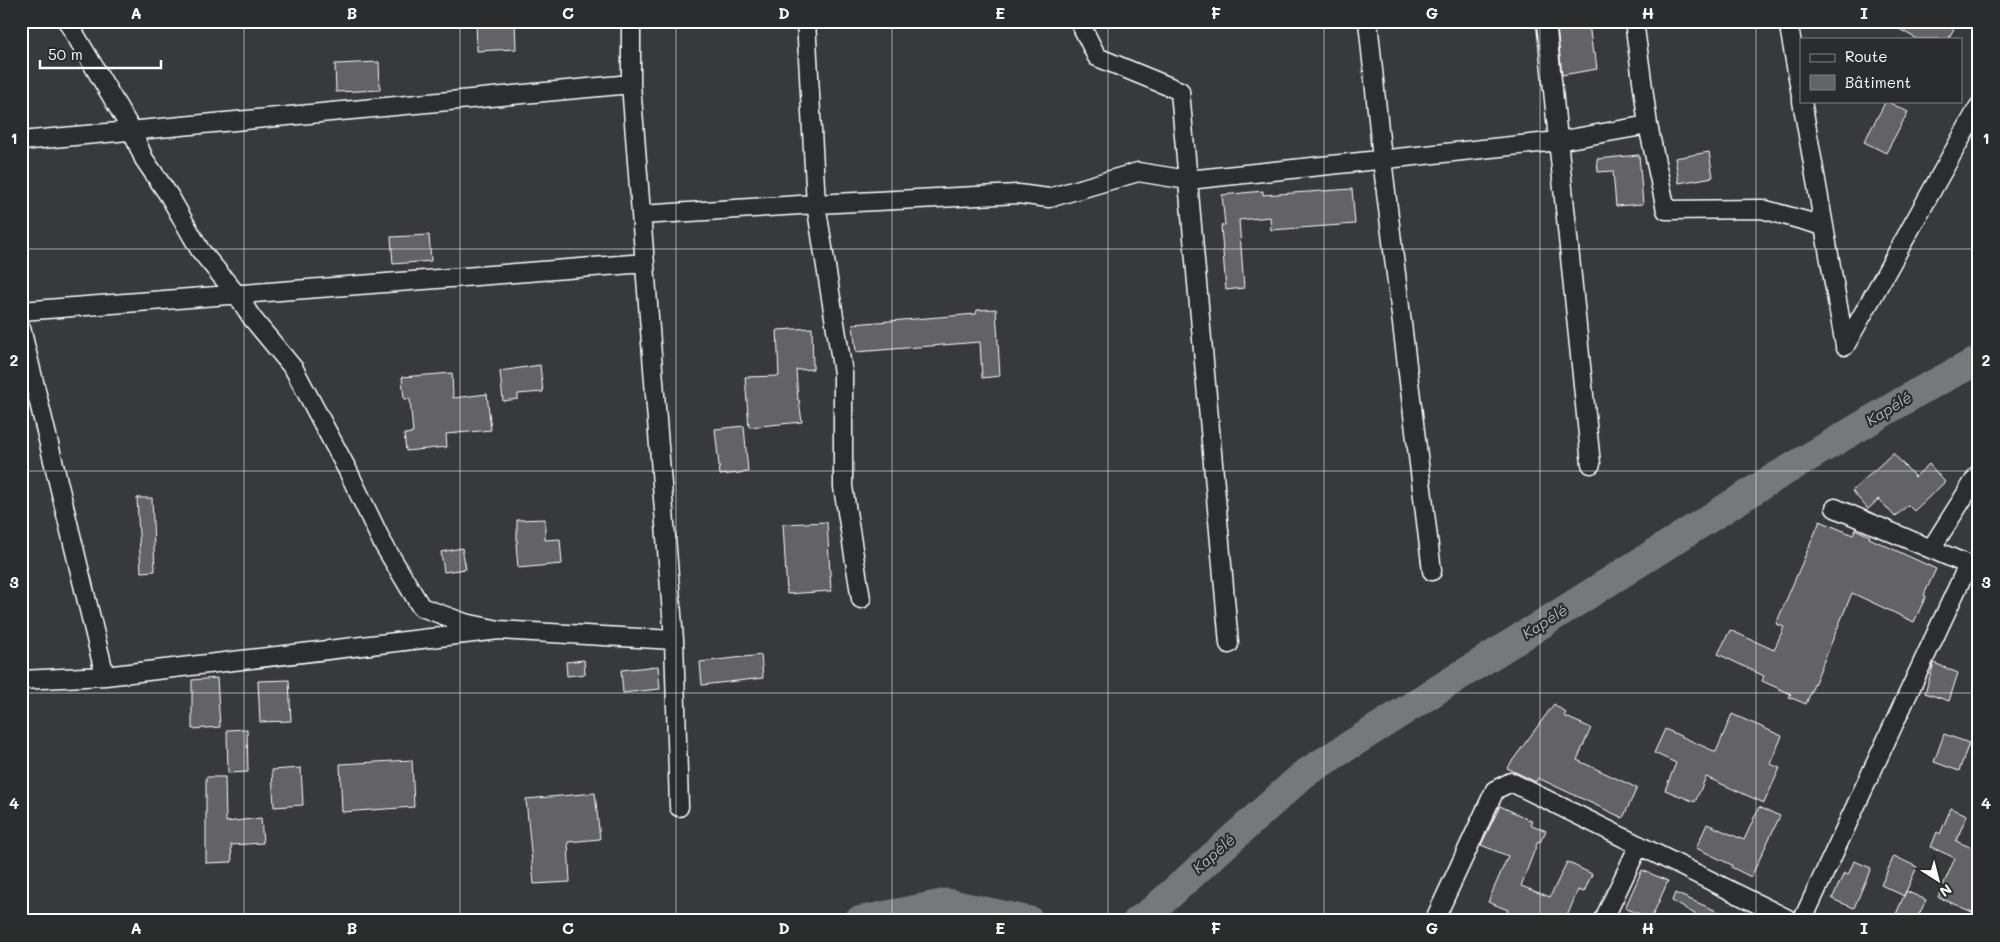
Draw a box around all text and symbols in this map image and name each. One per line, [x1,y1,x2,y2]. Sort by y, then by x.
text: A [130,2,142,23]
text: B [347,2,357,23]
text: C [562,2,574,23]
text: D [778,2,790,23]
text: E [995,2,1005,23]
text: F [1211,2,1221,23]
text: G [1426,2,1438,23]
text: H [1642,2,1654,23]
text: I [1860,2,1868,23]
scale bar [40,38,161,70]
legend [1800,38,1962,102]
text: 50 m [48,44,83,64]
text: Route [1845,46,1888,66]
text: Bâtiment [1845,72,1911,92]
text: 1 [10,127,18,148]
text: 1 [1982,127,1990,148]
text: 2 [10,349,19,370]
text: 2 [1982,349,1991,370]
water label: Kapélé [1862,387,1915,430]
text: 3 [9,571,19,592]
text: 3 [1981,571,1991,592]
water label: Kapélé [1518,599,1571,643]
text: 4 [9,792,19,813]
text: 4 [1981,792,1991,813]
water label: Kapélé [1188,829,1239,877]
north arrow [1912,854,1962,904]
text: N [1936,880,1956,902]
text: A [130,917,142,938]
text: B [347,917,357,938]
text: C [562,917,574,938]
text: D [778,917,790,938]
text: E [995,917,1005,938]
text: F [1211,917,1221,938]
text: G [1426,917,1438,938]
text: H [1642,917,1654,938]
text: I [1860,917,1868,938]

